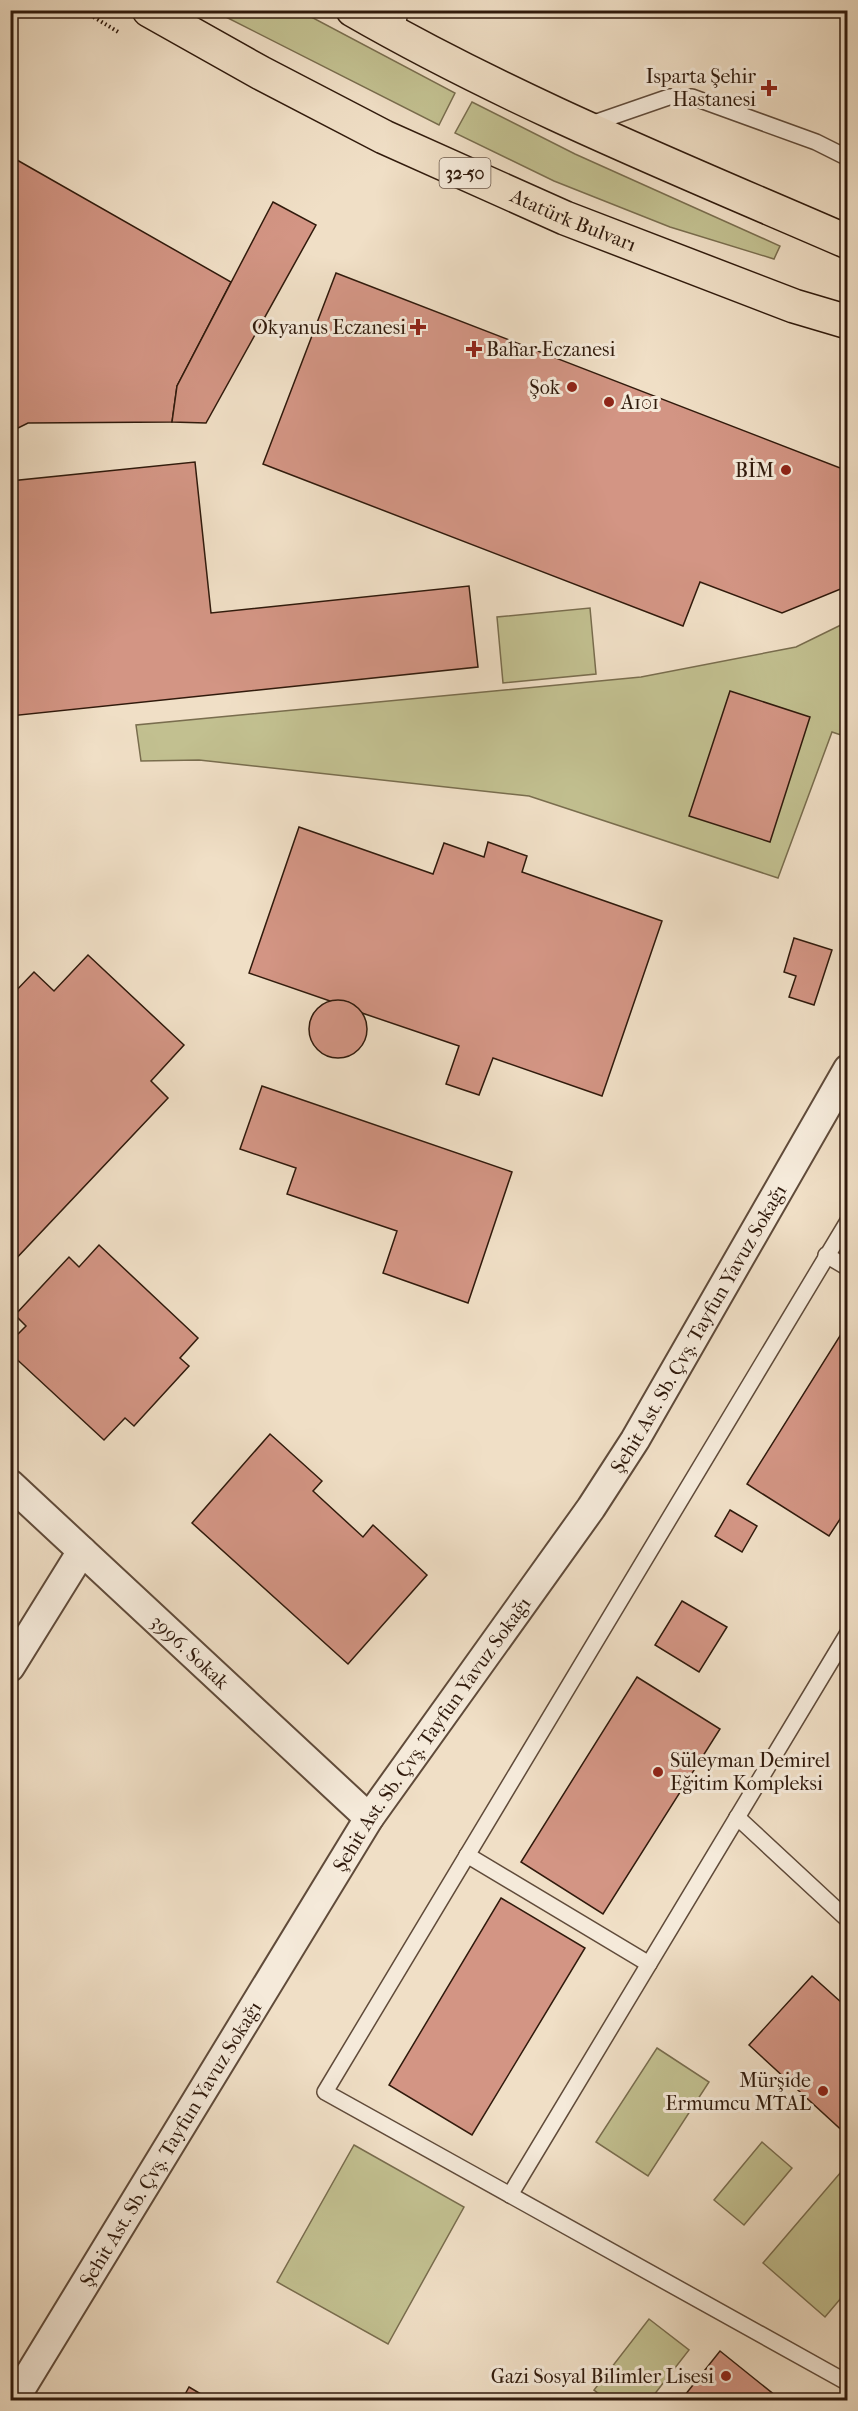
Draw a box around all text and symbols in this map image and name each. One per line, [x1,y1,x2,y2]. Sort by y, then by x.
place label: Isparta Şehir Hastanesi [646,65,756,111]
marker: Isparta Şehir Hastanesi [760,79,778,97]
road number: 32-50 [440,158,490,188]
street label: Atatürk Bulvarı [506,183,640,256]
place label: Okyanus Eczanesi [252,316,406,339]
marker: Okyanus Eczanesi [411,320,425,334]
place label: Bahar Eczanesi [486,338,615,361]
marker: Bahar Eczanesi [467,342,481,356]
place label: Şok [529,376,561,399]
marker: Şok [565,380,579,394]
place label: A101 [620,391,659,414]
marker: A101 [602,395,616,409]
place label: BİM [735,458,774,482]
marker: BİM [779,463,793,477]
street label: Şehit Ast. Sb. Çvş. Tayfun Yavuz Sokağı [605,1180,791,1477]
street label: Şehit Ast. Sb. Çvş. Tayfun Yavuz Sokağı [328,1592,535,1876]
street label: 3996. Sokak [146,1610,234,1694]
place label: Süleyman Demirel Eğitim Kompleksi [670,1749,831,1795]
marker: Süleyman Demirel Eğitim Kompleksi [651,1765,665,1779]
street label: Şehit Ast. Sb. Çvş. Tayfun Yavuz Sokağı [75,1997,266,2291]
place label: Mürşide Ermumcu MTAL [665,2069,811,2115]
marker: Mürşide Ermumcu MTAL [816,2084,830,2098]
place label: Gazi Sosyal Bilimler Lisesi [491,2365,714,2388]
marker: Gazi Sosyal Bilimler Lisesi [719,2369,733,2383]

